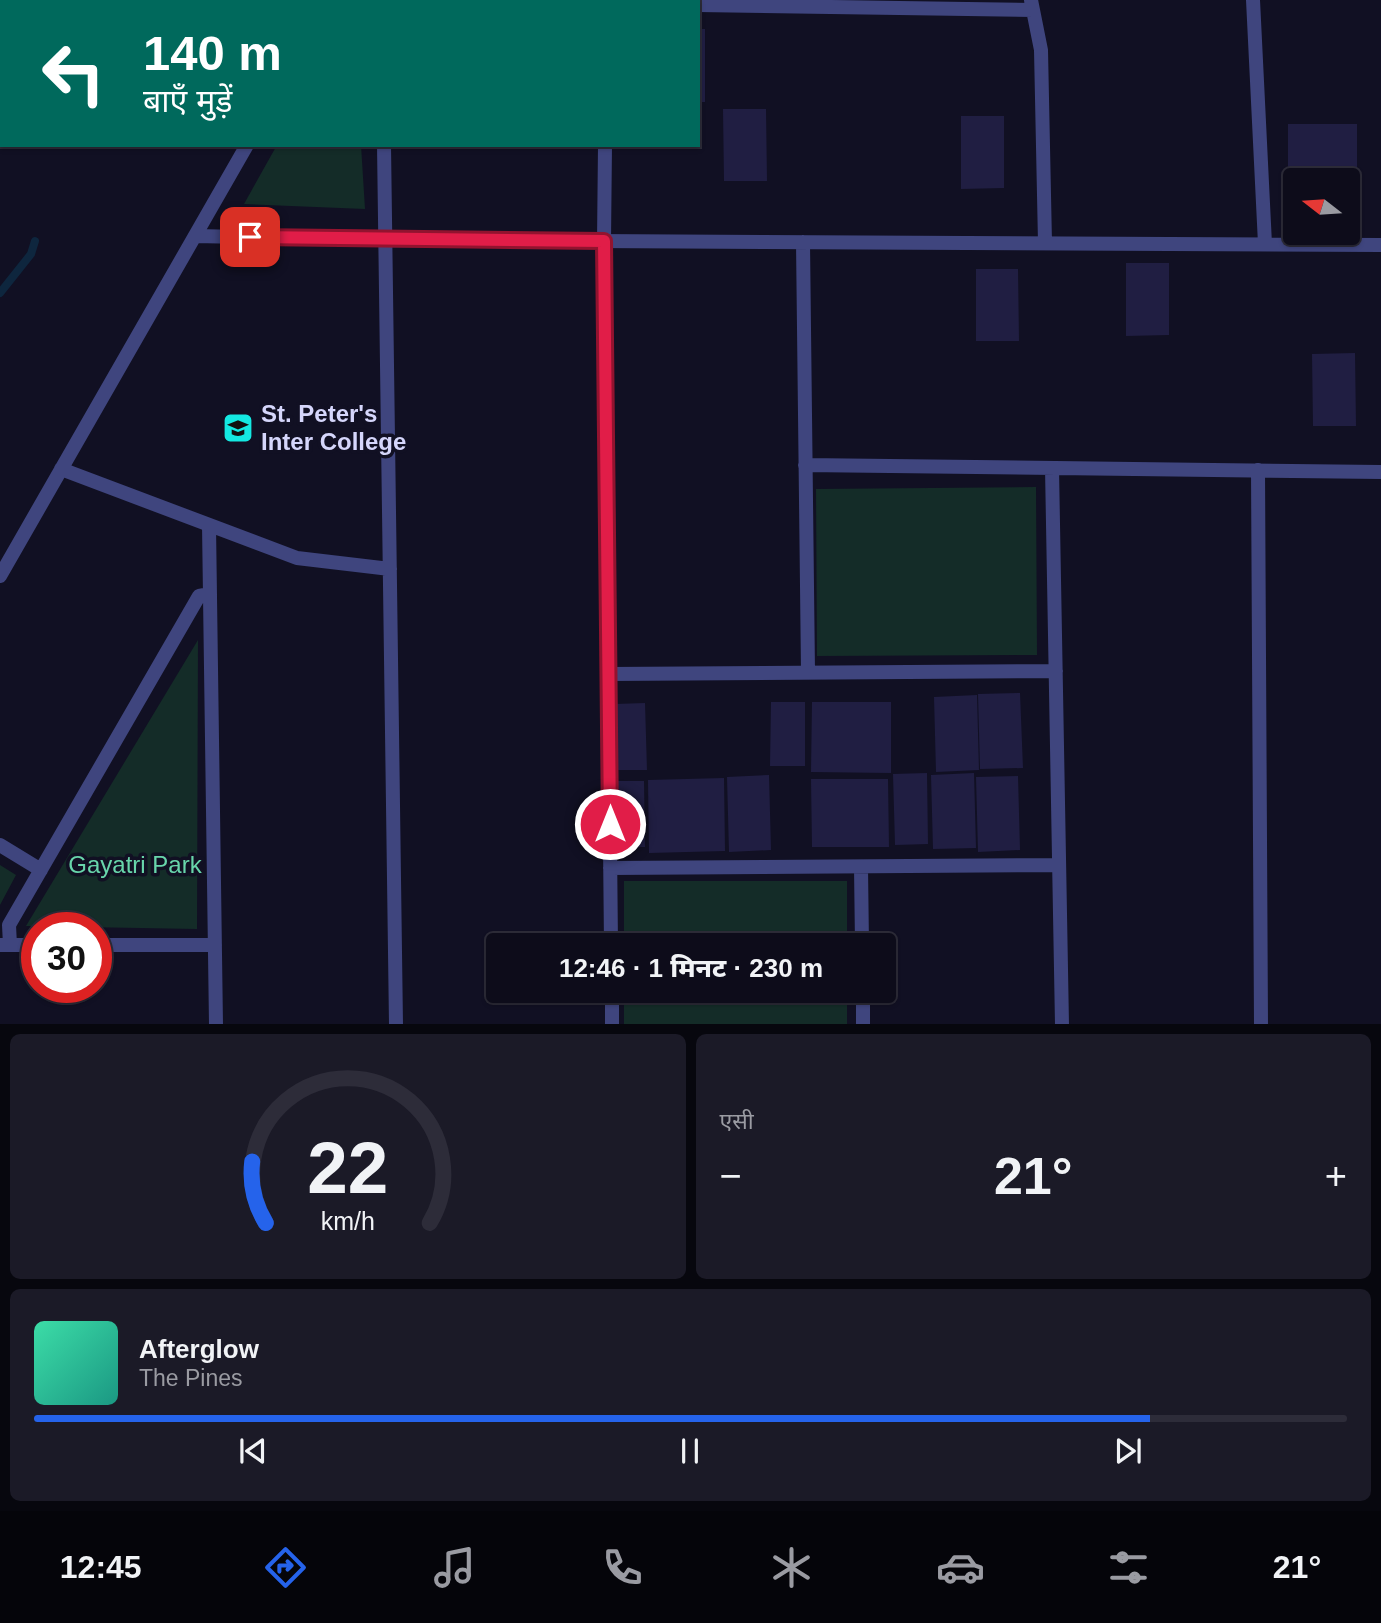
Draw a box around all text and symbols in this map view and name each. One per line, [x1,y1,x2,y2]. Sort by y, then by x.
text: 140 m [143,26,282,80]
icon: left [28,28,119,119]
text: बाएँ मुड़ें [143,83,232,119]
north arrow [1283,168,1360,245]
map controls [1283,168,1360,245]
pin [220,207,280,267]
icon: arrive [231,218,269,256]
place label: St. Peter's Inter College [261,400,406,455]
school or university icon: St. Peter's Inter College [221,411,255,445]
position arrow [573,787,647,861]
park label: Gayatri Park [68,851,203,878]
speed limit sign: 30 [21,912,112,1003]
text: 12:46 · 1 मिनट · 230 m [559,953,823,983]
text: एसी [720,1108,754,1134]
text: 22 [307,1127,388,1208]
text: 21° [994,1147,1073,1205]
text: − [720,1155,742,1197]
text: + [1325,1155,1347,1197]
text: km/h [321,1206,375,1234]
text: Afterglow [139,1334,259,1364]
text: The Pines [139,1365,243,1391]
icon: previous [234,1432,272,1470]
icon: pause [671,1432,709,1470]
icon: next [1109,1432,1147,1470]
icon: directions [261,1543,310,1592]
icon: music [430,1543,479,1592]
icon: phone [598,1543,647,1592]
icon: climate [767,1543,816,1592]
icon: car [936,1543,985,1592]
icon: filters [1104,1543,1153,1592]
text: 12:45 [60,1549,142,1585]
text: 21° [1273,1549,1321,1585]

